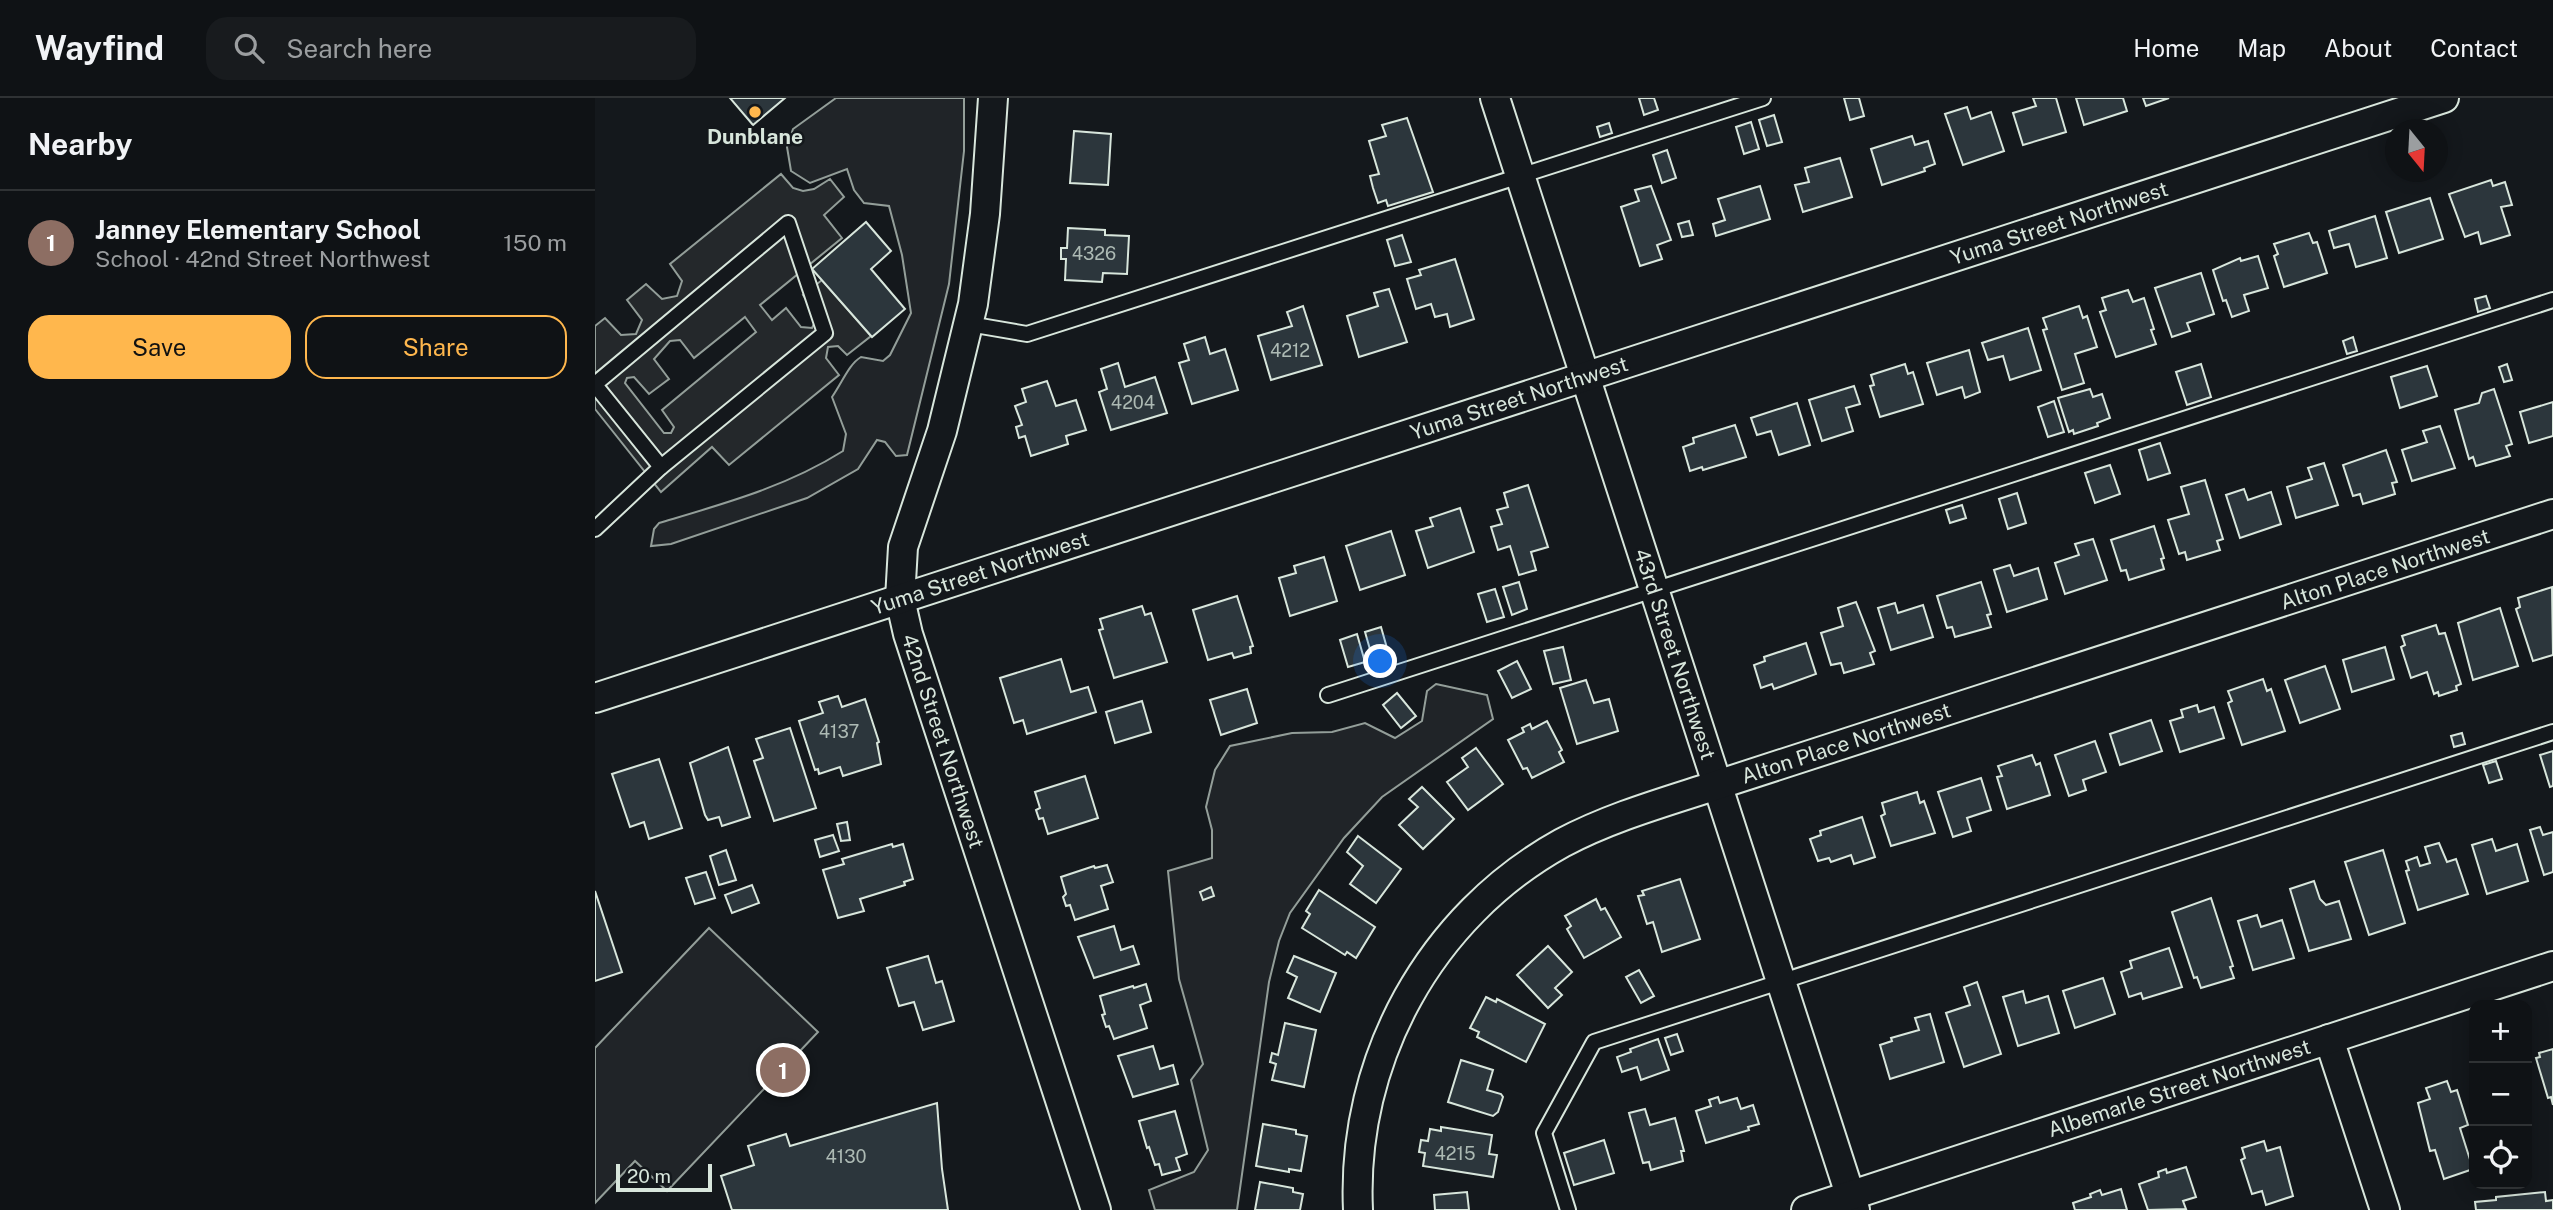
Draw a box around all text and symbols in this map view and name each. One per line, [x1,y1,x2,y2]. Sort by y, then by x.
search box [206,17,696,80]
text: Wayfind [35,29,164,67]
icon: search [230,29,268,67]
text: Search here [286,33,432,64]
text: Home [2133,34,2199,62]
text: Map [2237,34,2286,62]
text: About [2324,34,2392,62]
text: Contact [2430,34,2518,62]
marker: Dunblane [747,104,763,120]
north arrow [2385,119,2448,182]
place label: Dunblane [707,124,803,149]
text: Nearby [28,126,132,162]
street label: Yuma Street Northwest [1947,176,2171,270]
text: Janney Elementary School [95,214,421,245]
text: 1 [46,229,56,256]
text: 150 m [503,229,567,256]
house number: 4326 [1072,243,1116,264]
text: School · 42nd Street Northwest [95,245,430,272]
button: Save [28,315,291,379]
button: Share [305,315,567,379]
house number: 4212 [1270,340,1310,361]
street label: Yuma Street Northwest [1407,351,1631,445]
house number: 4204 [1111,392,1155,413]
street label: Alton Place Northwest [2277,523,2493,615]
street label: Yuma Street Northwest [868,526,1092,620]
street label: 43rd Street Northwest [1629,545,1721,763]
street label: 42nd Street Northwest [897,631,989,851]
your location [1363,644,1397,678]
street label: Alton Place Northwest [1738,697,1954,789]
house number: 4137 [819,721,859,742]
map controls [2469,1000,2532,1189]
button: + [2469,1000,2532,1063]
street label: Albemarle Street Northwest [2045,1034,2313,1142]
pin: 1 [760,1044,806,1096]
button: − [2469,1063,2532,1126]
button: locate [2469,1126,2532,1189]
house number: 4215 [1435,1143,1475,1164]
house number: 4130 [826,1146,866,1167]
scale bar [616,1161,712,1193]
text: 20 m [627,1165,671,1187]

